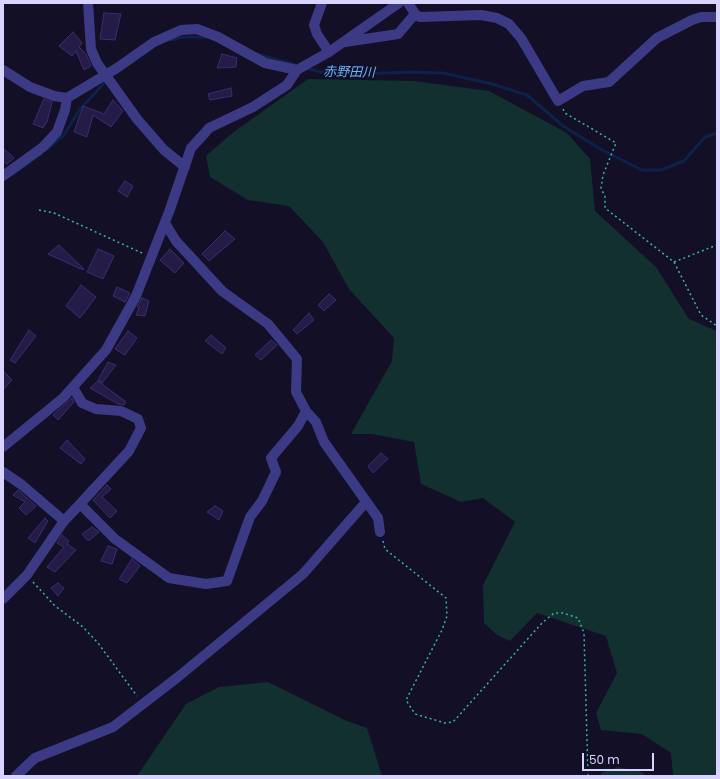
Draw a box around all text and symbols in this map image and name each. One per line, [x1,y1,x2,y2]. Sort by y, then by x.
water label: 赤野田川 [323,65,375,81]
scale bar [584,745,656,771]
text: 50 m [589,751,620,768]

